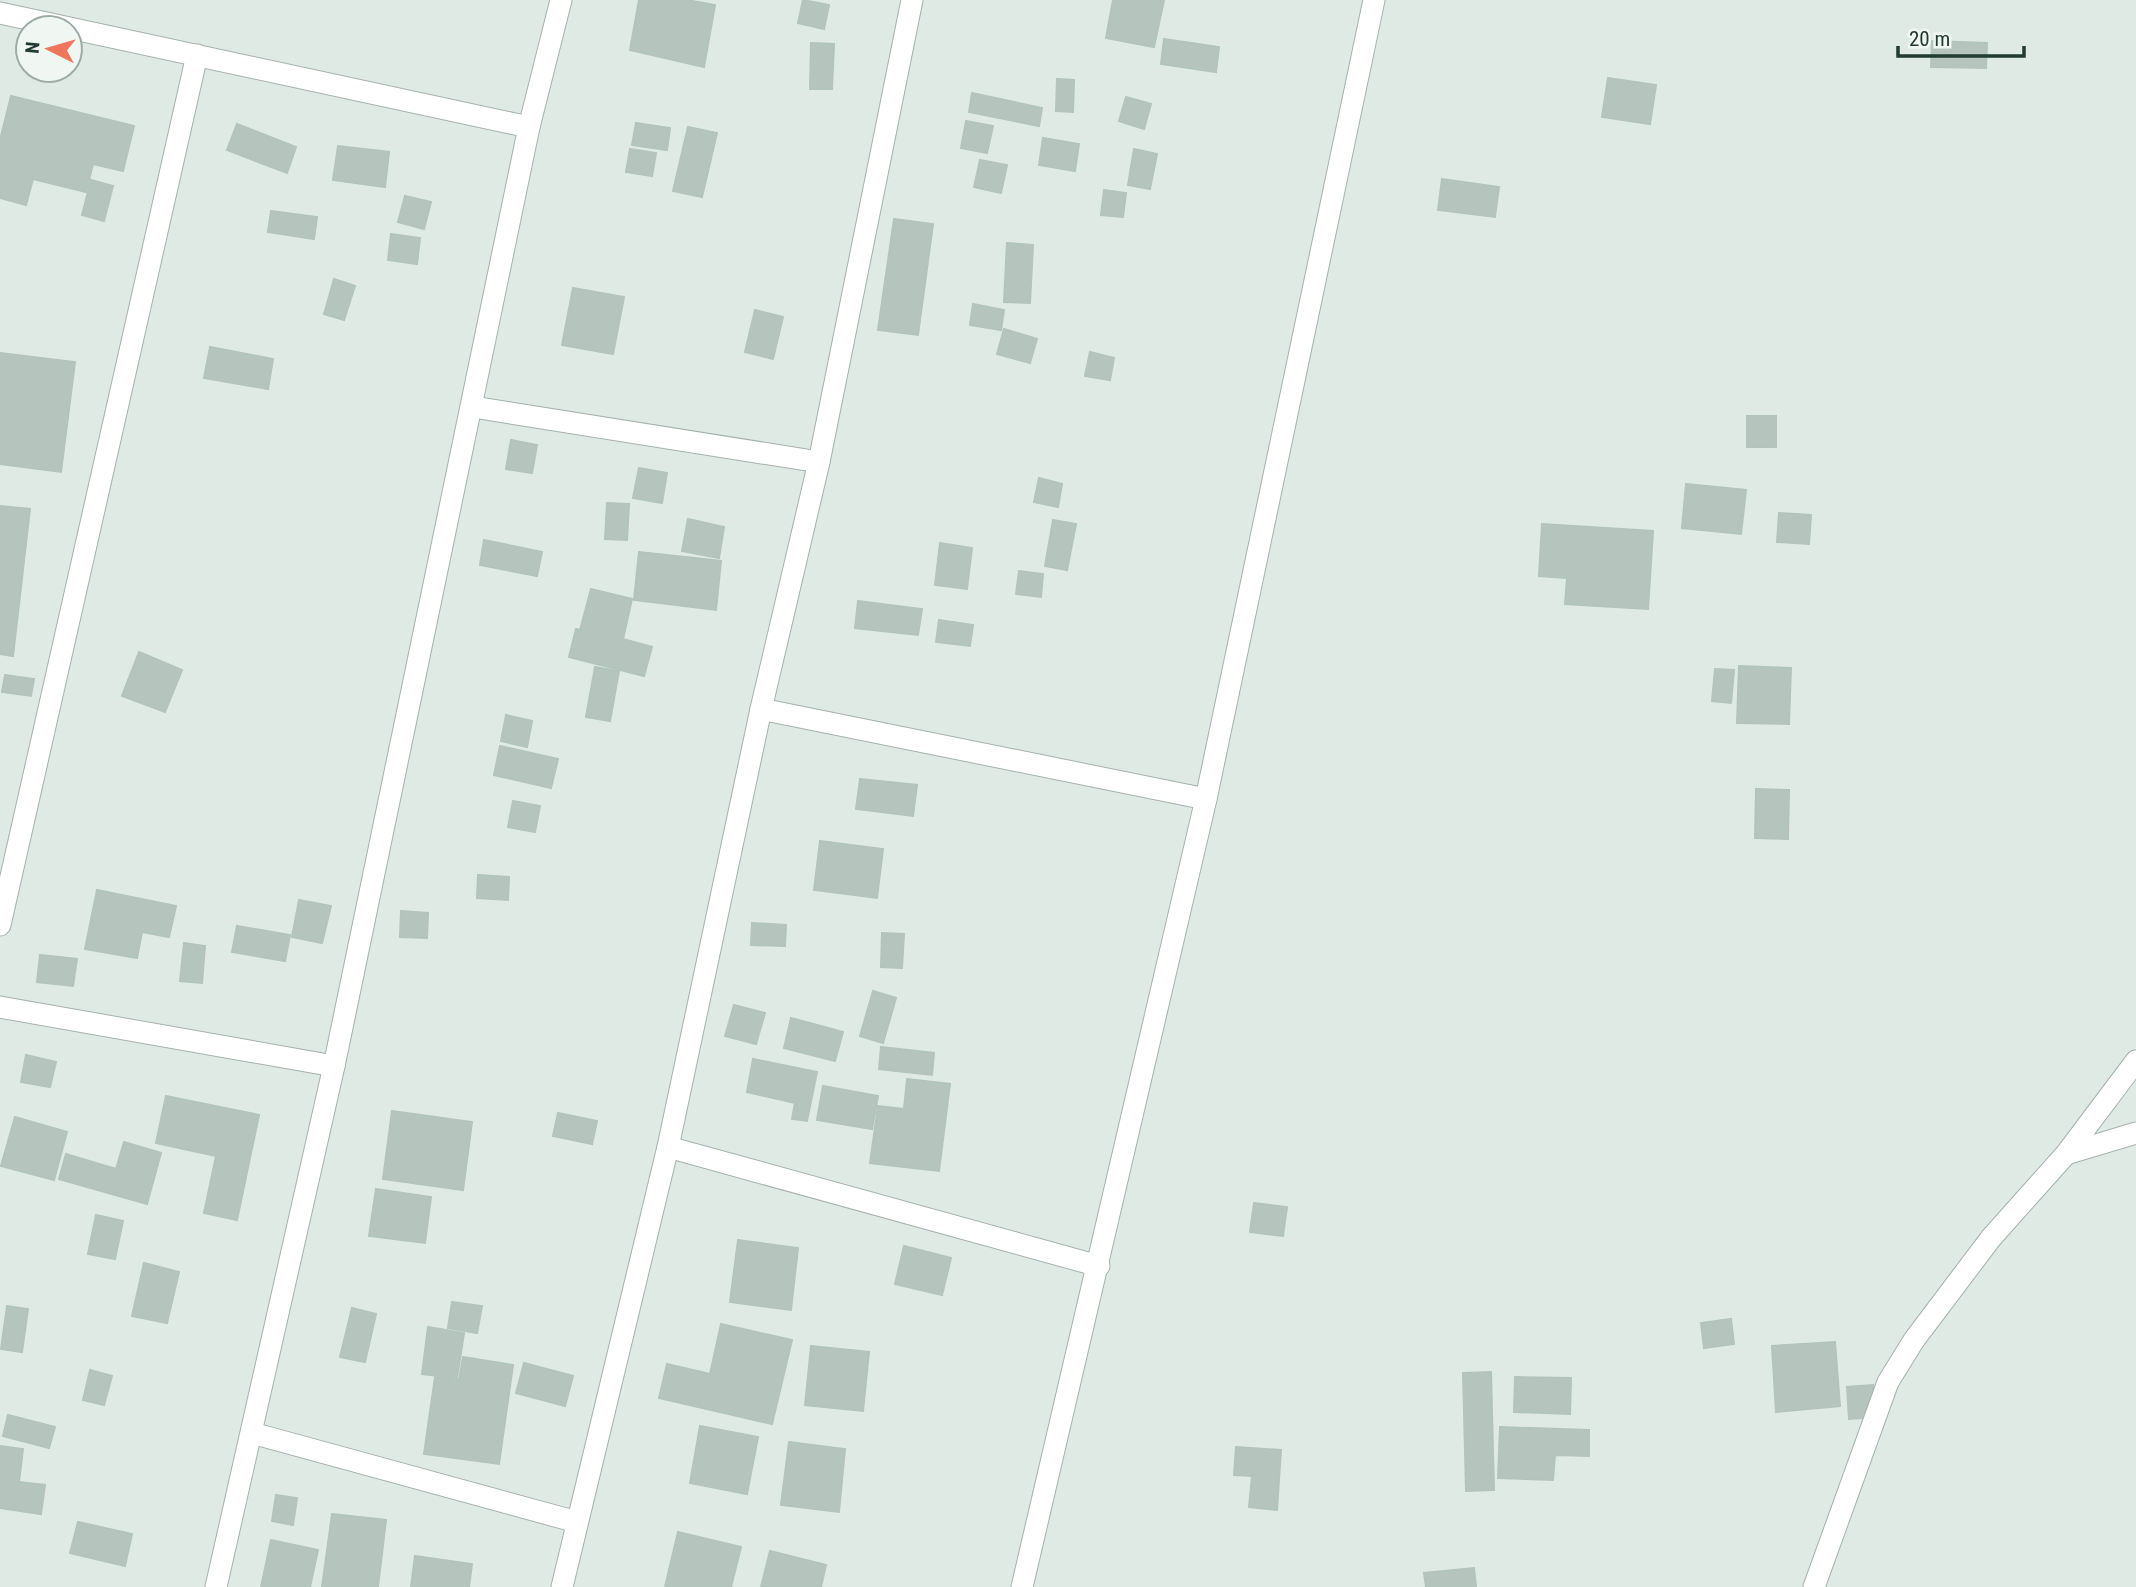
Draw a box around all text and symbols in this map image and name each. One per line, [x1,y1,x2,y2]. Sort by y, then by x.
north arrow [14,14,84,84]
scale bar [1898,14,2024,58]
text: 20 m [1909,27,1950,51]
text: N [21,41,45,54]

